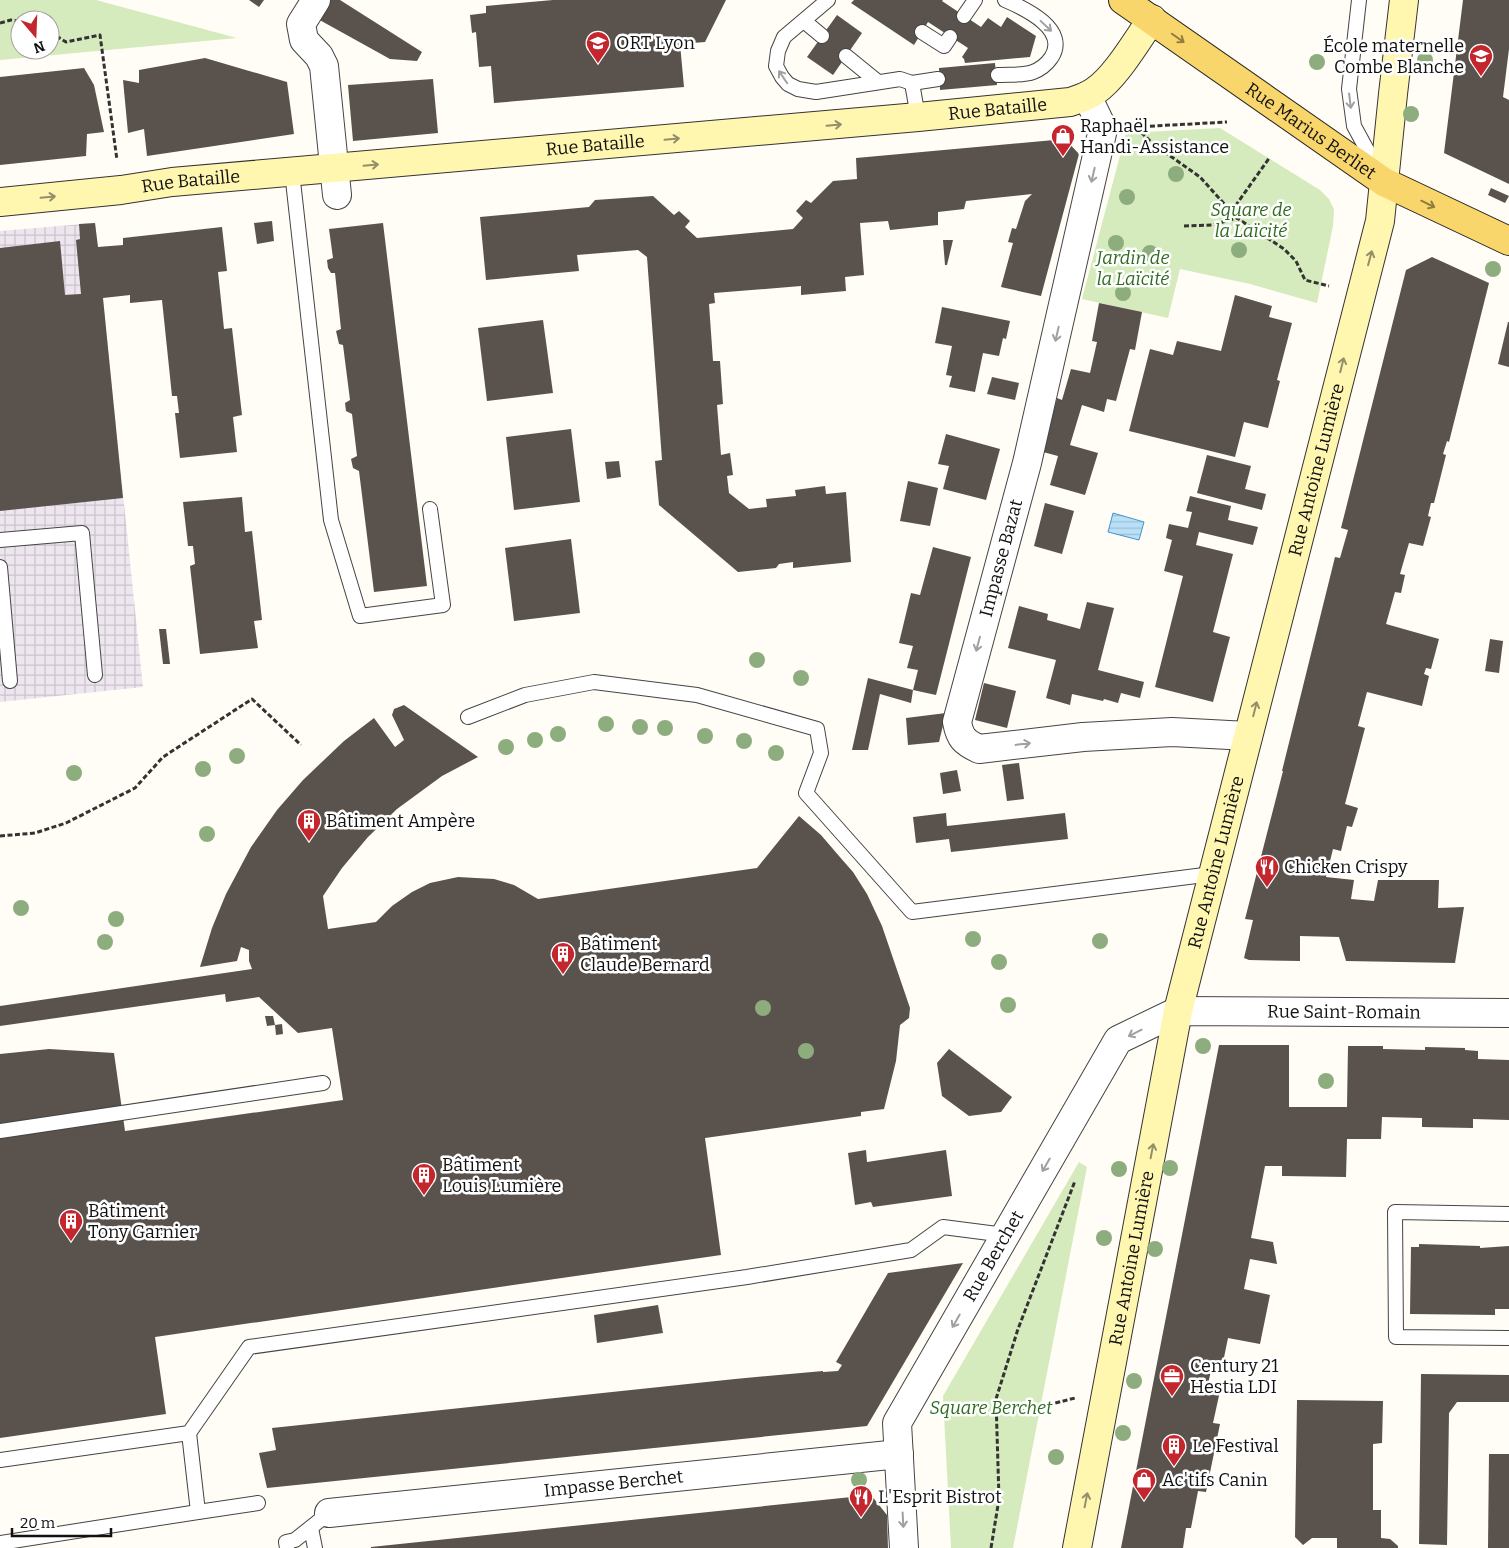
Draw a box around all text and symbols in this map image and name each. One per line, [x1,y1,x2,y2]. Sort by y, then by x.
north arrow [10,10,60,60]
one-way arrow [1040,20,1052,32]
school or university icon: ORT Lyon [585,30,611,64]
place label: ORT Lyon [616,32,695,54]
one-way arrow [1171,33,1185,43]
place label: École maternelle Combe Blanche [1323,34,1464,78]
text: N [31,37,47,57]
school or university icon: École maternelle Combe Blanche [1468,43,1494,77]
one-way arrow [778,70,788,84]
street label: Rue Marius Berliet [1241,78,1381,184]
one-way arrow [1345,92,1355,108]
street label: Rue Bataille [947,93,1048,125]
place label: Raphaël Handi-Assistance [1080,115,1229,158]
one-way arrow [826,120,842,129]
shop icon: Raphaël Handi-Assistance [1050,123,1076,157]
street label: Rue Bataille [545,130,645,160]
one-way arrow [664,134,680,143]
one-way arrow [362,160,378,169]
street label: Rue Bataille [140,165,241,198]
one-way arrow [1088,167,1097,183]
one-way arrow [40,192,56,202]
park label: Square de la Laïcité [1210,199,1292,242]
one-way arrow [1420,199,1435,209]
park label: Jardin de la Laïcité [1095,247,1169,290]
one-way arrow [1366,251,1375,267]
one-way arrow [1051,325,1061,341]
one-way arrow [1338,358,1347,374]
street label: Rue Antoine Lumière [1284,381,1349,559]
street label: Impasse Bazat [975,496,1027,619]
one-way arrow [973,636,983,652]
one-way arrow [1250,702,1260,718]
one-way arrow [1014,739,1030,749]
street label: Rue Antoine Lumière [1183,773,1249,951]
building icon: Bâtiment Ampère [296,808,322,842]
place label: Bâtiment Ampère [326,810,475,832]
restaurant icon: Chicken Crispy [1254,854,1280,888]
place label: Chicken Crispy [1284,856,1408,878]
place label: Bâtiment Claude Bernard [580,933,710,976]
building icon: Bâtiment Claude Bernard [550,941,576,975]
street label: Rue Saint-Romain [1267,1001,1421,1023]
one-way arrow [1128,1029,1143,1038]
one-way arrow [1147,1144,1157,1160]
place label: Bâtiment Louis Lumière [442,1154,561,1197]
one-way arrow [1040,1157,1050,1172]
building icon: Bâtiment Louis Lumière [411,1162,437,1196]
street label: Rue Antoine Lumière [1104,1169,1159,1347]
place label: Bâtiment Tony Garnier [88,1200,197,1243]
street label: Rue Berchet [958,1206,1028,1305]
building icon: Bâtiment Tony Garnier [58,1208,84,1242]
one-way arrow [950,1313,960,1327]
place label: Century 21 Hestia LDI [1190,1355,1279,1398]
office icon: Century 21 Hestia LDI [1159,1363,1185,1397]
park label: Square Berchet [930,1397,1053,1419]
building icon: Le Festival [1161,1433,1187,1467]
place label: Le Festival [1192,1435,1279,1457]
street label: Impasse Berchet [543,1465,685,1502]
shop icon: Ac'tifs Canin [1131,1467,1157,1501]
place label: Ac'tifs Canin [1162,1469,1268,1491]
restaurant icon: L'Esprit Bistrot [848,1484,874,1518]
place label: L'Esprit Bistrot [878,1486,1002,1508]
one-way arrow [1082,1492,1091,1508]
scale bar [12,1506,111,1538]
one-way arrow [898,1512,907,1528]
text: 20 m [20,1514,56,1532]

